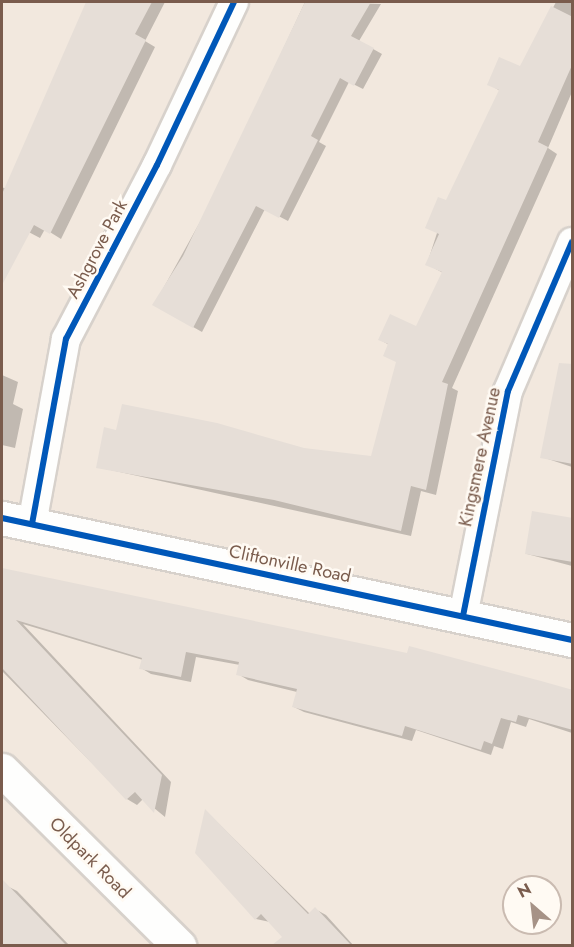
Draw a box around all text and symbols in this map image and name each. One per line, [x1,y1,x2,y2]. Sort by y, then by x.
street label: Ashgrove Park [62,196,132,302]
street label: Kingsmere Avenue [455,385,505,529]
street label: Cliftonville Road [227,541,353,587]
street label: Oldpark Road [45,813,135,903]
north arrow [502,875,562,935]
text: N [513,877,535,904]

